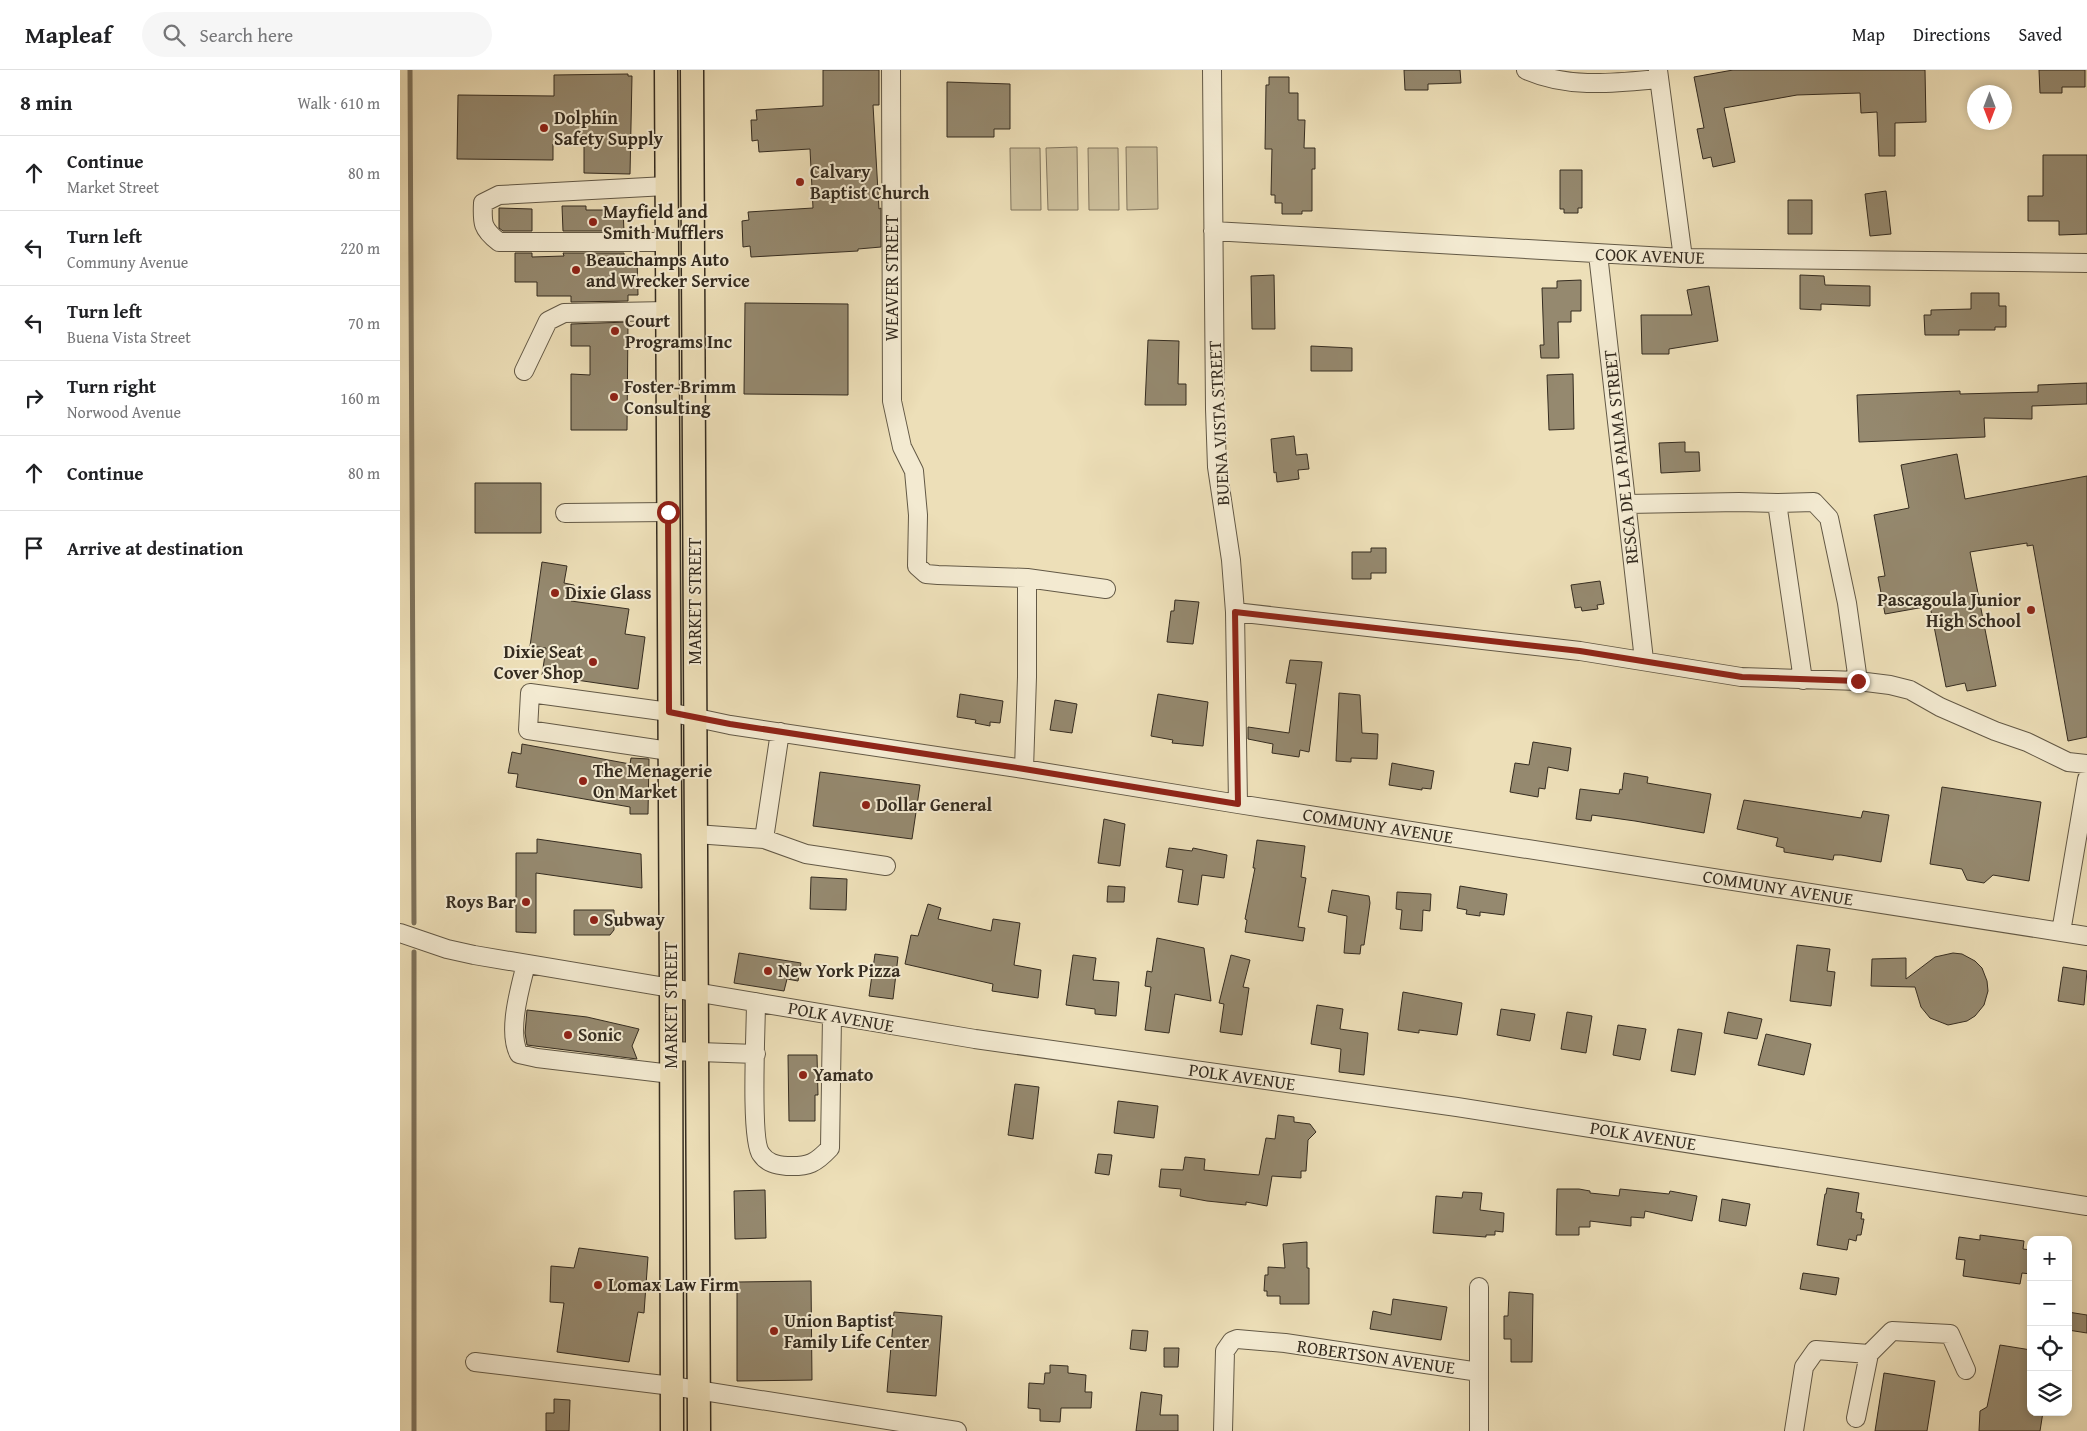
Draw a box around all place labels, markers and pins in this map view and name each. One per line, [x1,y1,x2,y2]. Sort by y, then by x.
place label: Dolphin Safety Supply [554,104,664,152]
marker: Dolphin Safety Supply [538,122,550,134]
place label: Calvary Baptist Church [810,158,930,206]
marker: Calvary Baptist Church [794,176,806,188]
place label: Mayfield and Smith Mufflers [603,198,724,246]
marker: Mayfield and Smith Mufflers [587,216,599,228]
place label: Beauchamps Auto and Wrecker Service [586,246,750,294]
marker: Beauchamps Auto and Wrecker Service [570,264,582,276]
place label: Court Programs Inc [625,307,732,355]
marker: Court Programs Inc [609,325,621,337]
place label: Foster-Brimm Consulting [624,373,737,421]
marker: Foster-Brimm Consulting [608,391,620,403]
place label: Dixie Glass [565,579,652,606]
place label: Pascagoula Junior High School [1877,586,2022,634]
marker: Dixie Glass [549,587,561,599]
marker: Pascagoula Junior High School [2025,604,2037,616]
place label: Dixie Seat Cover Shop [494,638,583,686]
marker: Dixie Seat Cover Shop [587,656,599,668]
place label: The Menagerie On Market [593,757,712,805]
marker: The Menagerie On Market [577,775,589,787]
place label: Dollar General [876,791,993,818]
marker: Dollar General [860,799,872,811]
place label: Roys Bar [446,888,517,915]
marker: Roys Bar [520,896,532,908]
place label: Subway [604,906,666,933]
marker: Subway [588,914,600,926]
place label: New York Pizza [778,957,901,984]
marker: New York Pizza [762,965,774,977]
place label: Sonic [578,1021,622,1048]
marker: Sonic [562,1029,574,1041]
place label: Yamato [813,1061,874,1088]
marker: Yamato [797,1069,809,1081]
place label: Lomax Law Firm [608,1271,739,1298]
marker: Lomax Law Firm [592,1279,604,1291]
place label: Union Baptist Family Life Center [784,1307,930,1355]
marker: Union Baptist Family Life Center [768,1325,780,1337]

